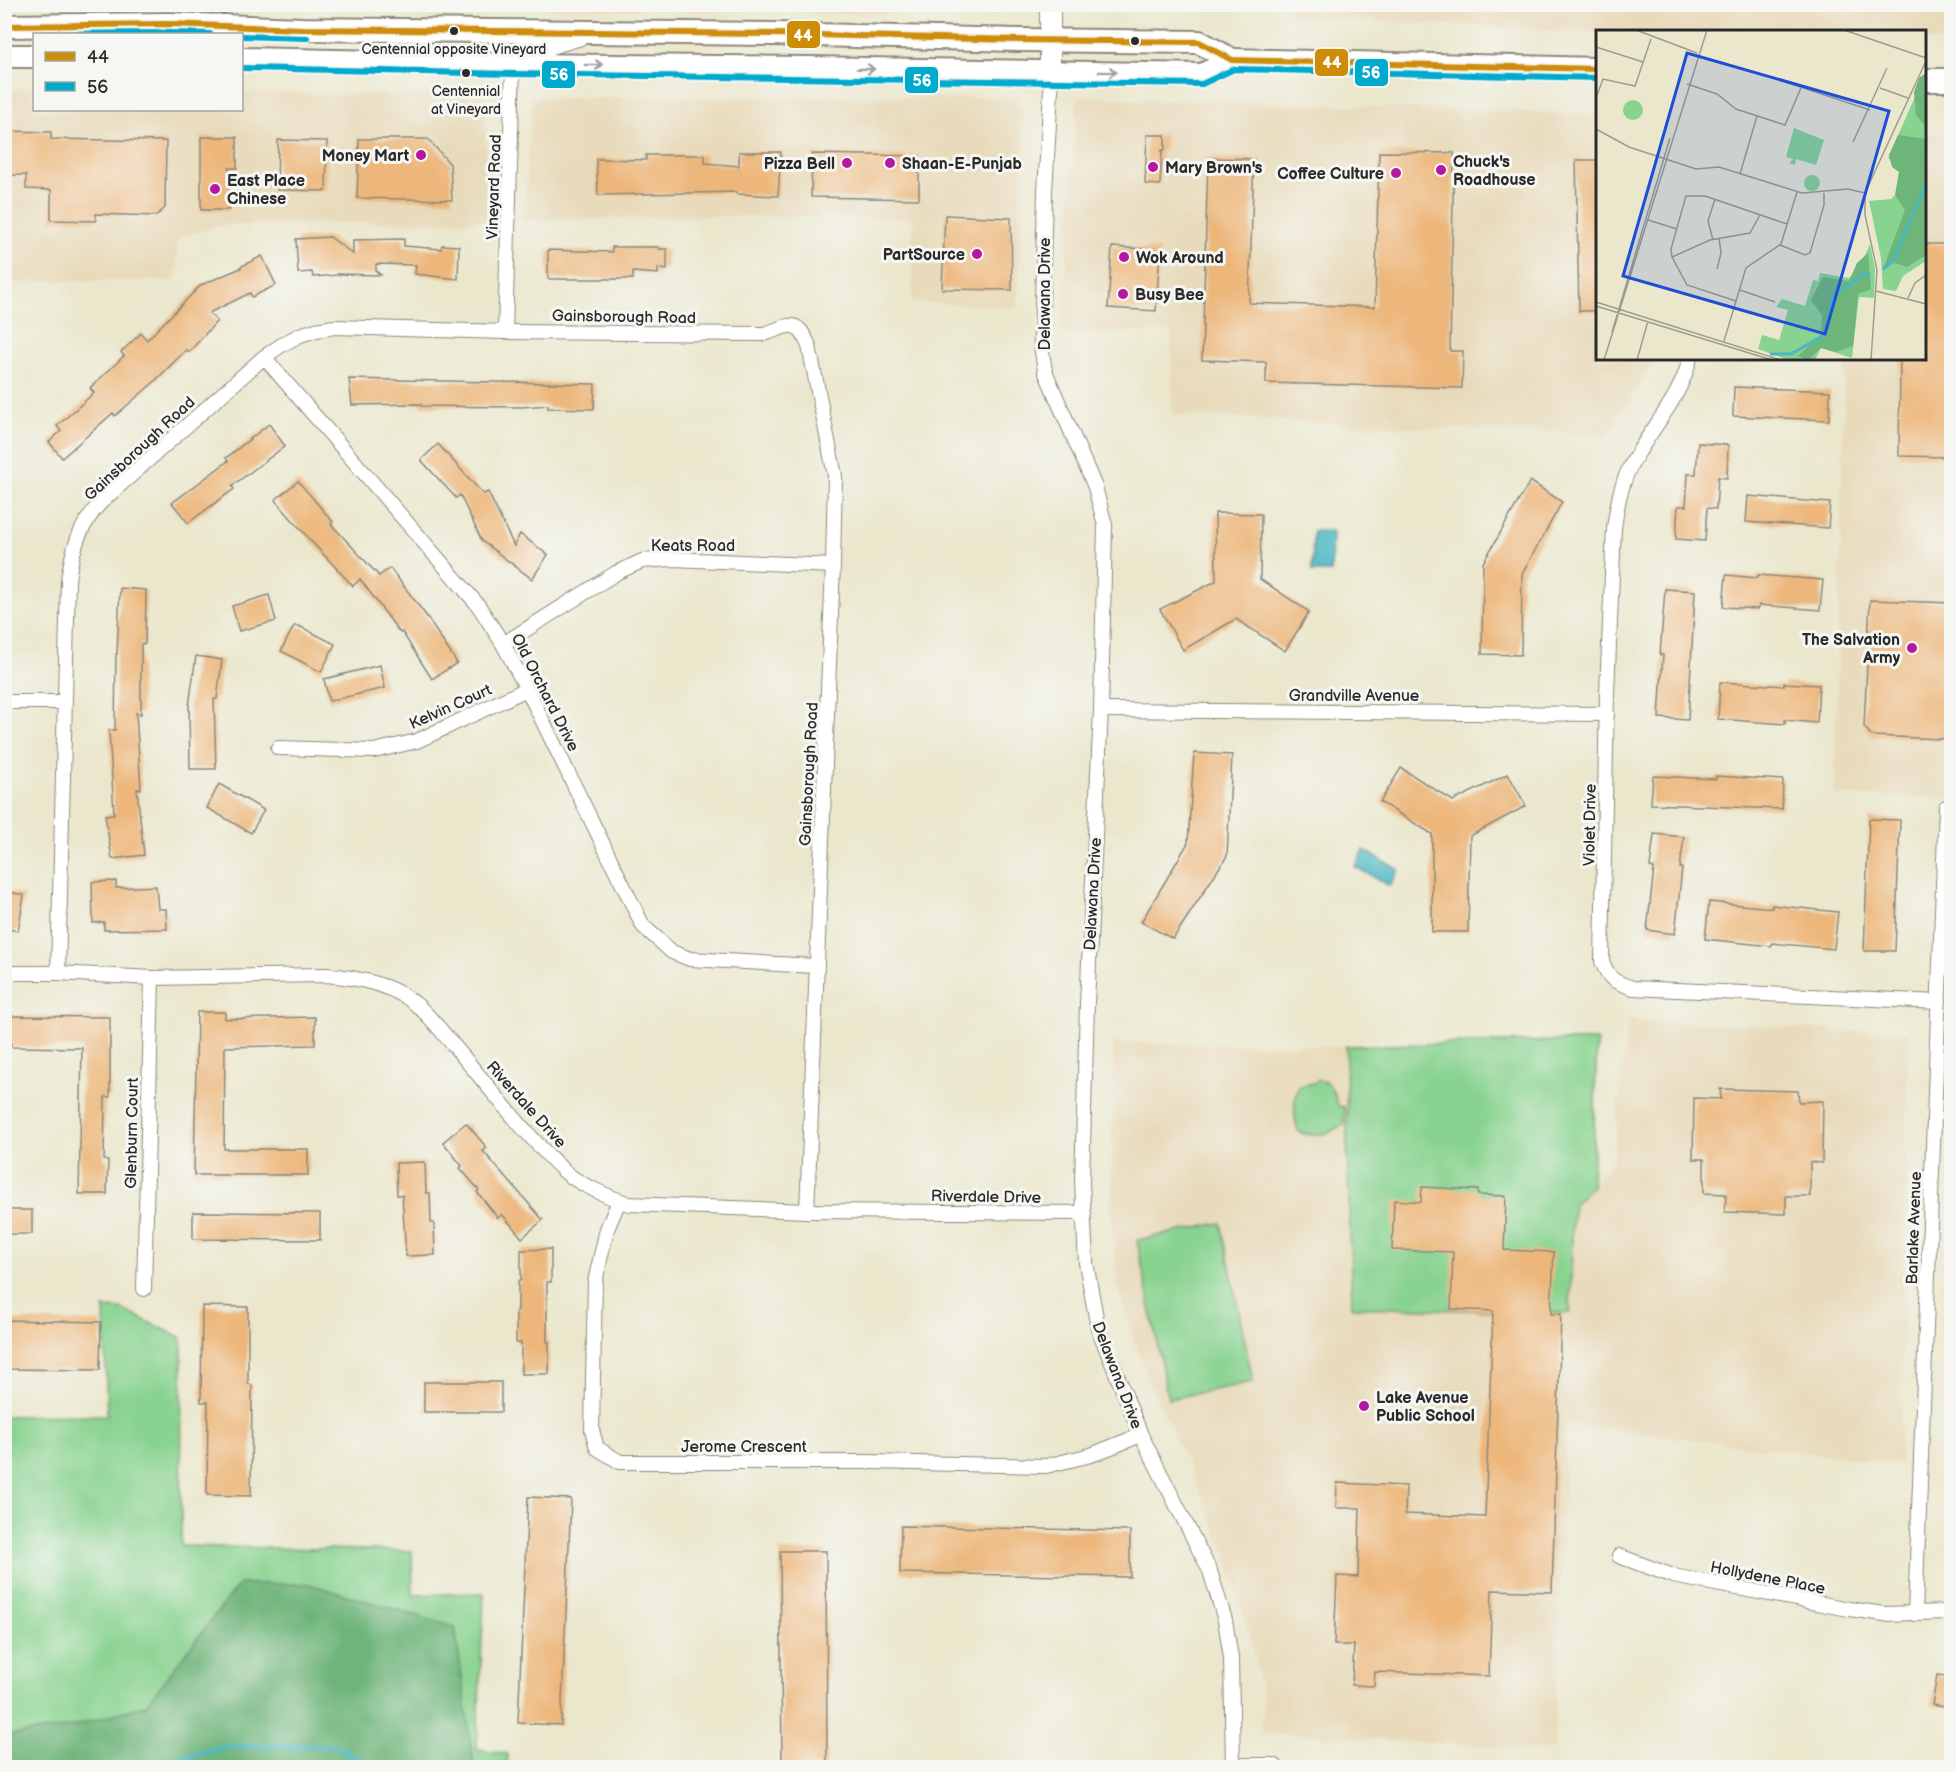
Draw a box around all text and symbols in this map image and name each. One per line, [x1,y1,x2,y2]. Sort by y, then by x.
line badge: 44 [786,20,821,49]
marker: Centennial opposite Vineyard [448,25,460,37]
text: 44 [794,27,813,46]
inset map [1596,30,1926,360]
legend [33,33,243,111]
unlabelled marker [1129,35,1141,47]
place label: Centennial opposite Vineyard [362,41,546,58]
text: 44 [87,47,109,68]
line badge: 44 [1314,48,1349,77]
text: 44 [1323,54,1342,73]
line badge: 56 [1354,58,1389,87]
one-way arrow [583,59,603,71]
line badge: 56 [541,60,576,89]
one-way arrow [856,63,876,75]
text: 56 [1362,64,1381,83]
text: 56 [550,66,569,85]
line badge: 56 [904,66,939,94]
one-way arrow [1098,66,1118,78]
marker: Centennial at Vineyard [460,67,472,79]
text: 56 [913,72,932,91]
text: 56 [87,77,108,98]
place label: Centennial at Vineyard [431,83,501,118]
street label: Vineyard Road [483,134,506,240]
place label: Money Mart [322,147,410,166]
marker: Money Mart [414,148,428,162]
place label: Chuck's Roadhouse [1453,153,1536,190]
place label: Pizza Bell [764,155,835,174]
place label: Shaan-E-Punjab [902,155,1022,174]
marker: Pizza Bell [840,156,854,170]
marker: Shaan-E-Punjab [883,156,897,170]
place label: Mary Brown's [1165,159,1263,178]
marker: Mary Brown's [1146,160,1160,174]
marker: Chuck's Roadhouse [1434,163,1448,177]
place label: Coffee Culture [1277,165,1384,184]
marker: Coffee Culture [1389,166,1403,180]
place label: East Place Chinese [227,172,305,209]
marker: East Place Chinese [208,182,222,196]
street label: Delawana Drive [1036,237,1055,351]
place label: PartSource [883,246,965,265]
marker: PartSource [970,247,984,261]
place label: Wok Around [1136,249,1224,268]
marker: Wok Around [1117,250,1131,264]
place label: Busy Bee [1135,286,1204,305]
marker: Busy Bee [1116,287,1130,301]
street label: Gainsborough Road [552,307,696,328]
street label: Gainsborough Road [81,393,199,505]
street label: Keats Road [651,537,735,556]
street label: Old Orchard Drive [507,631,583,755]
place label: The Salvation Army [1802,631,1901,668]
marker: The Salvation Army [1905,641,1919,655]
street label: Kelvin Court [407,681,495,734]
street label: Grandville Avenue [1289,687,1420,706]
street label: Gainsborough Road [796,702,823,847]
street label: Violet Drive [1580,783,1601,866]
street label: Delawana Drive [1081,837,1106,951]
street label: Riverdale Drive [482,1058,570,1153]
street label: Glenburn Court [122,1077,143,1189]
street label: Barlake Avenue [1903,1171,1926,1285]
street label: Riverdale Drive [931,1187,1042,1208]
street label: Delawana Drive [1087,1319,1146,1432]
place label: Lake Avenue Public School [1376,1389,1475,1426]
marker: Lake Avenue Public School [1357,1399,1371,1413]
street label: Jerome Crescent [681,1438,807,1457]
street label: Hollydene Place [1709,1558,1827,1599]

